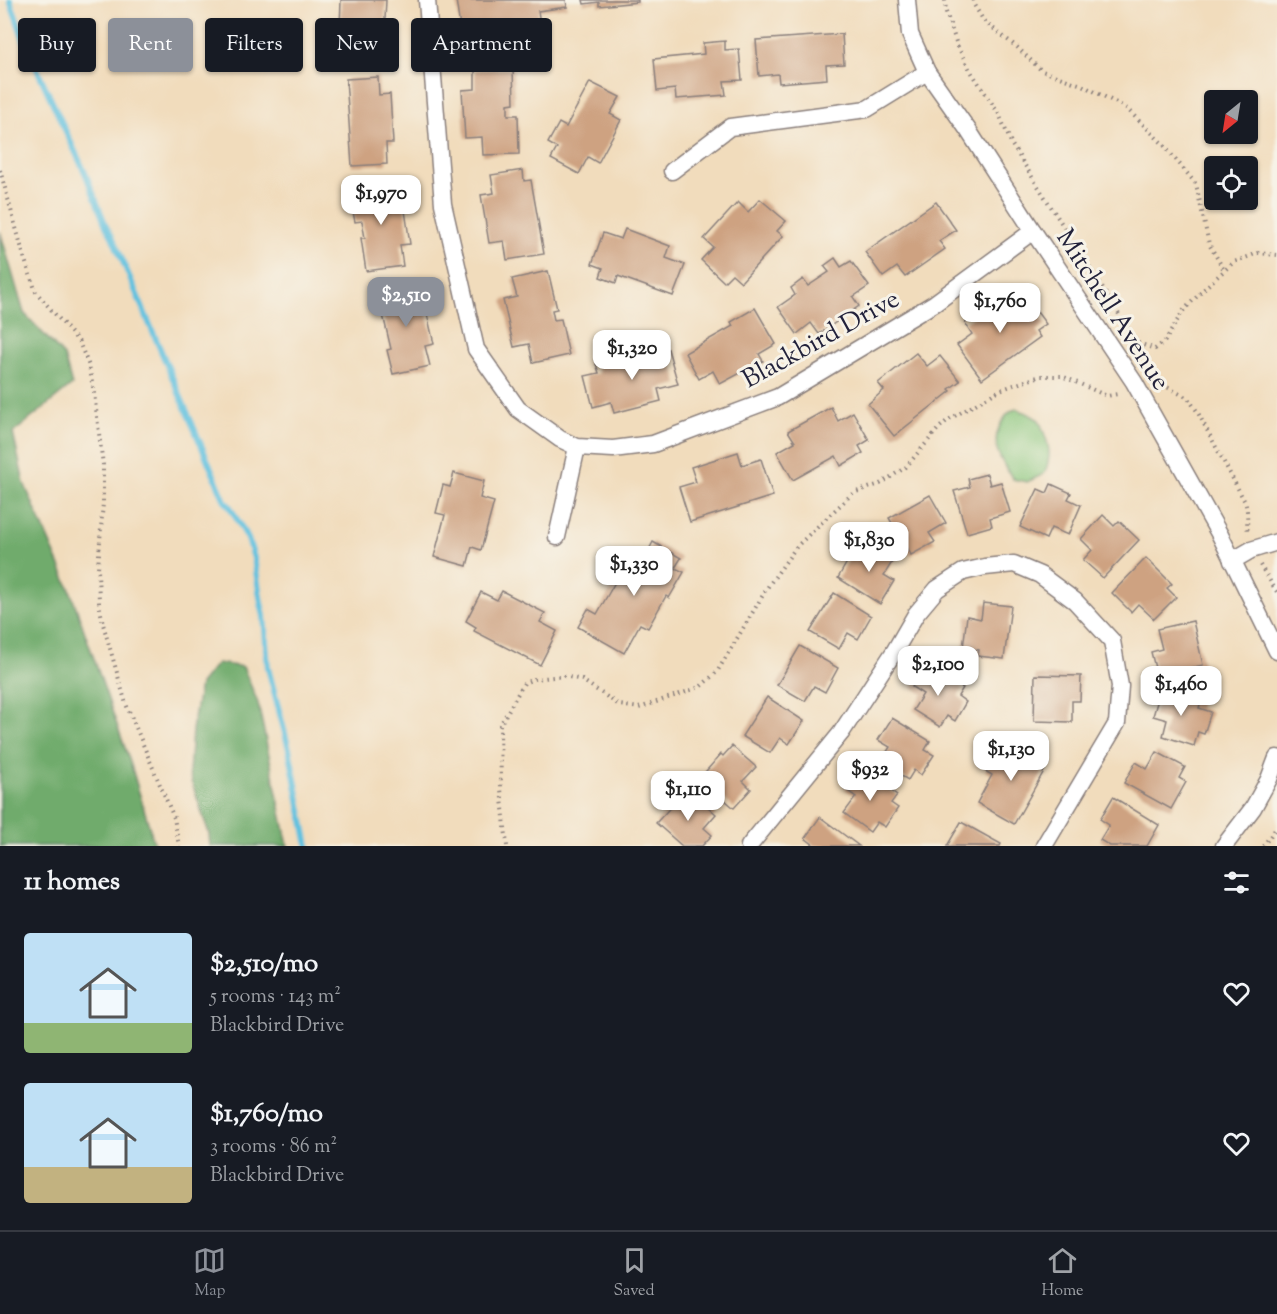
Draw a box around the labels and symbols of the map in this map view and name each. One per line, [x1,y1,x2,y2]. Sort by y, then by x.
north arrow [1204,90,1258,144]
pin: $1,970 [332,175,430,226]
street label: Mitchell Avenue [1046,222,1178,398]
pin: $2,510 [357,277,455,328]
street label: Blackbird Drive [736,282,907,399]
pin: $1,760 [951,283,1049,334]
pin: $1,320 [583,330,681,381]
pin: $1,830 [820,522,918,573]
pin: $1,330 [585,546,683,597]
pin: $2,100 [889,646,987,697]
pin: $1,460 [1132,666,1230,717]
pin: $1,130 [962,731,1060,782]
pin: $932 [834,751,906,802]
pin: $1,110 [639,771,737,822]

